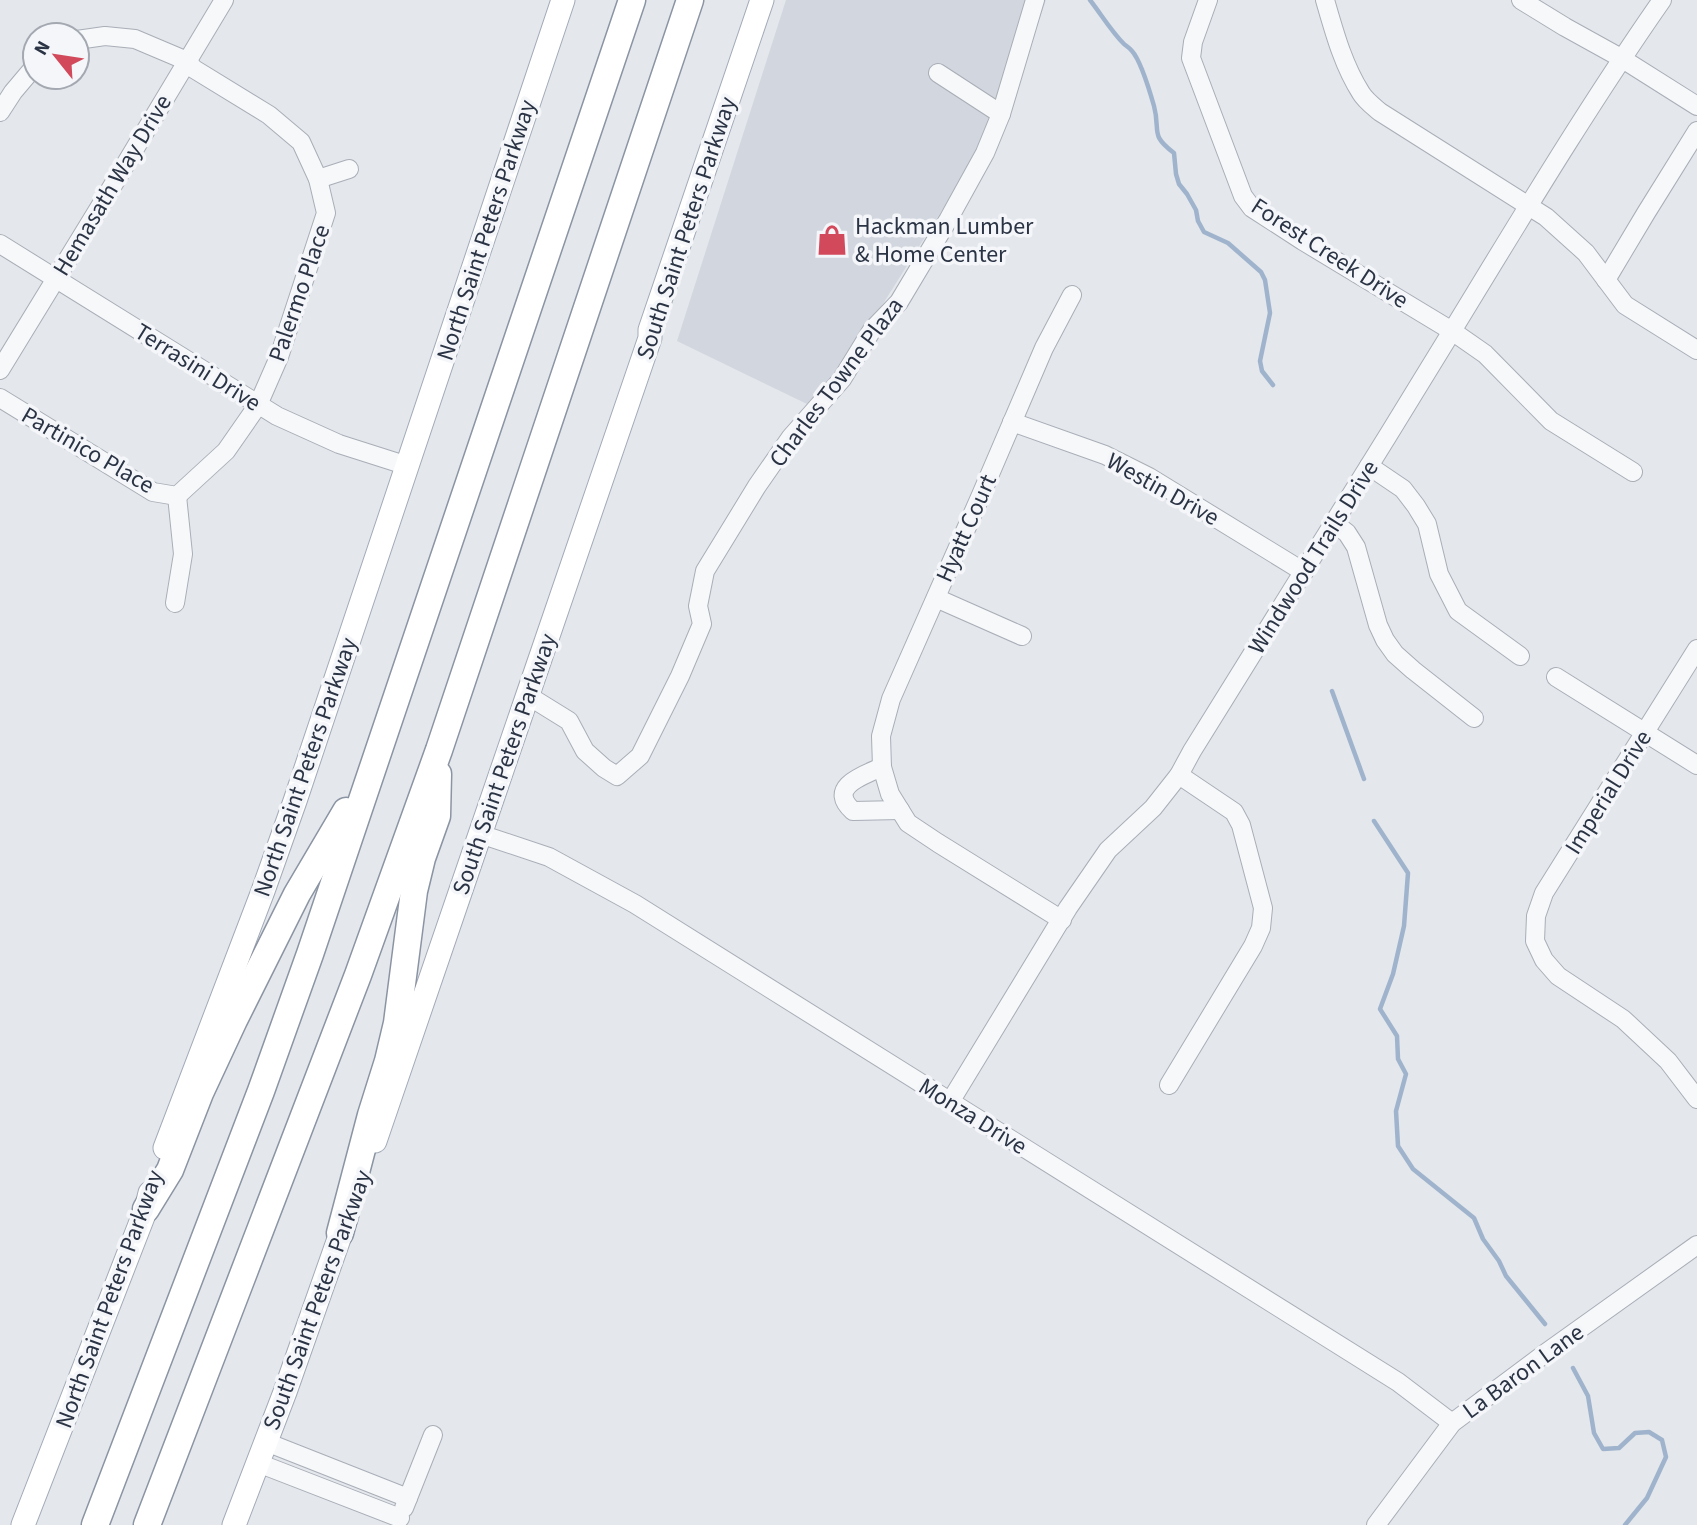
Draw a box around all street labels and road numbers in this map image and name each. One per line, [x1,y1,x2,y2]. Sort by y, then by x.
street label: Hemasath Way Drive [44,88,180,283]
street label: South Saint Peters Parkway [627,92,746,364]
street label: North Saint Peters Parkway [428,95,545,365]
street label: Forest Creek Drive [1244,189,1415,317]
street label: Palermo Place [260,220,339,366]
street label: Charles Towne Plaza [761,290,912,475]
street label: Terrasini Drive [128,315,268,420]
street label: Partinico Place [15,398,161,503]
street label: Westin Drive [1100,444,1226,535]
street label: Windwood Trails Drive [1239,453,1387,661]
street label: Hyatt Court [927,469,1006,588]
street label: South Saint Peters Parkway [443,629,566,900]
street label: North Saint Peters Parkway [245,633,366,902]
street label: Imperial Drive [1556,723,1661,861]
street label: Monza Drive [912,1069,1034,1164]
street label: North Saint Peters Parkway [46,1165,172,1433]
street label: South Saint Peters Parkway [254,1165,381,1435]
street label: La Baron Lane [1455,1315,1591,1427]

